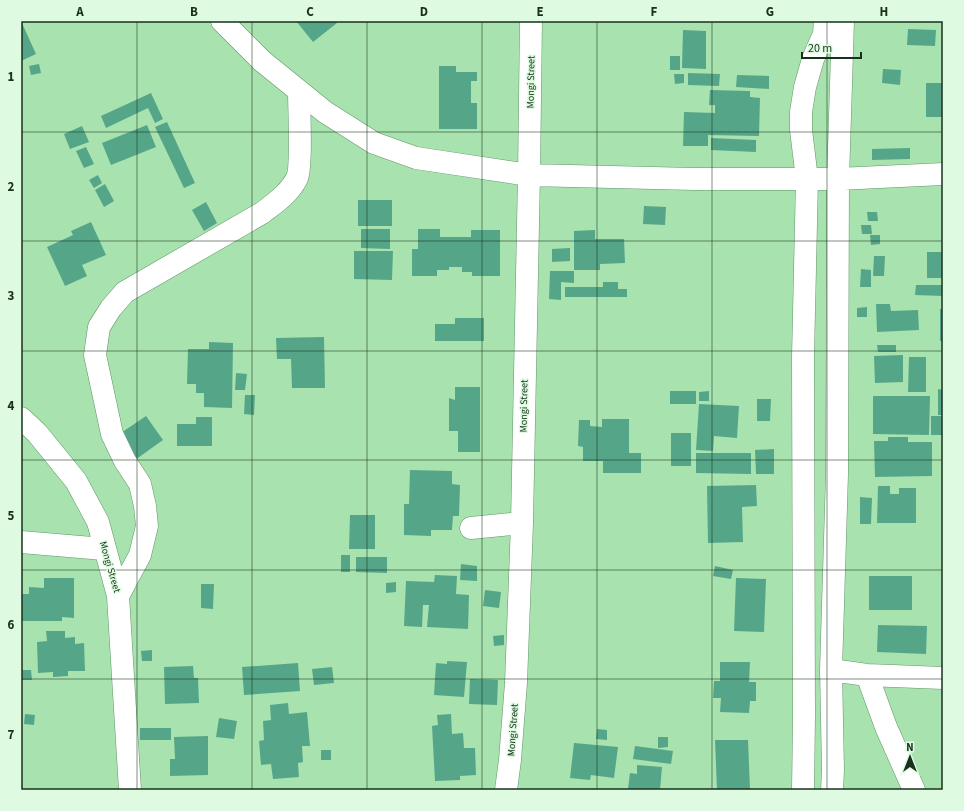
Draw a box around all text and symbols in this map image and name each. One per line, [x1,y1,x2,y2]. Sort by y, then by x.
text: A [75,3,84,21]
text: B [190,3,198,21]
text: C [306,3,314,21]
text: D [420,3,428,21]
text: E [536,3,544,21]
text: F [651,3,658,21]
text: G [766,3,774,21]
text: H [880,3,888,21]
scale bar [802,34,861,60]
text: 20 m [808,40,832,57]
street label: Mongi Street [524,55,538,108]
text: 1 [8,68,15,86]
text: 2 [8,178,15,196]
text: 3 [8,287,15,305]
street label: Mongi Street [517,379,531,432]
text: 4 [8,397,15,415]
text: 5 [8,507,15,525]
street label: Mongi Street [96,540,124,595]
text: 6 [8,616,15,634]
street label: Mongi Street [504,703,522,757]
text: 7 [8,726,15,744]
north arrow [890,737,930,777]
text: N [906,740,914,755]

